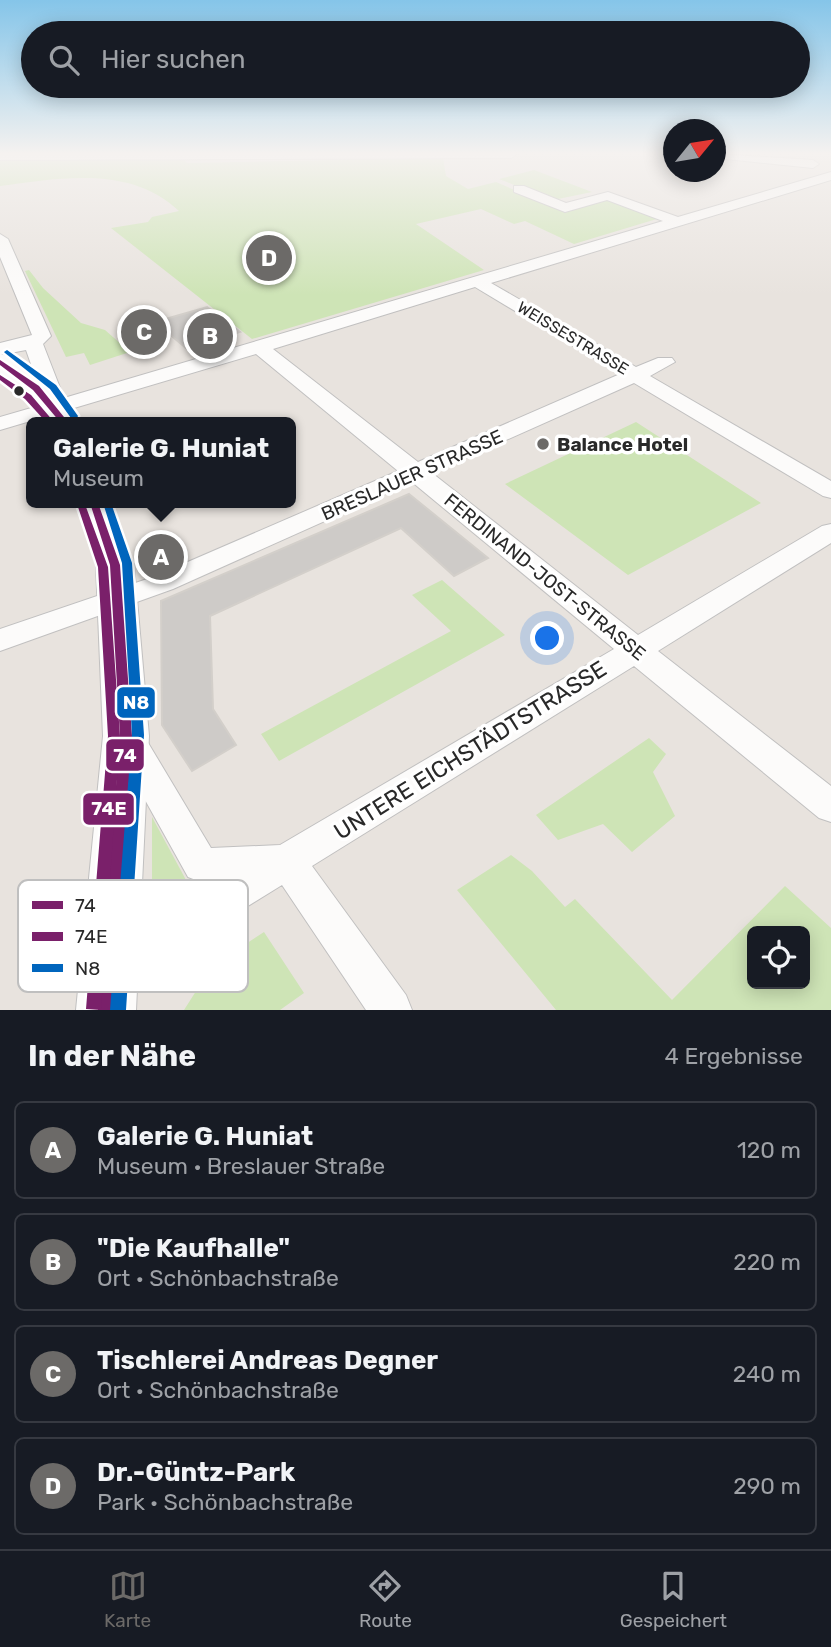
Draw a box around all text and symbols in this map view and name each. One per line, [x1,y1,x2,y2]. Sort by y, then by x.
search box [21,21,810,98]
icon: search [45,41,83,79]
text: Hier suchen [101,44,246,75]
north arrow [663,119,726,182]
pin: D [246,232,292,284]
street label: WEISSESTRASSE [514,297,632,379]
pin: C [121,306,167,358]
pin: B [187,310,233,362]
unlabelled marker [12,384,26,398]
popup [26,417,296,508]
street label: BRESLAUER STRASSE [318,425,506,525]
text: Galerie G. Huniat [53,433,269,464]
place label: Balance Hotel [557,433,688,456]
marker: Balance Hotel [535,436,551,452]
text: Museum [53,464,144,492]
street label: FERDINAND-JOST-STRASSE [440,489,650,665]
pin: A [138,531,184,583]
your location [530,621,564,655]
street label: UNTERE EICHSTÄDTSTRASSE [329,654,611,846]
line badge: N8 [116,686,156,719]
text: N8 [123,691,149,714]
line badge: 74 [105,738,145,772]
text: 74 [113,744,137,767]
line badge: 74E [82,792,135,826]
text: 74E [91,797,127,820]
legend [18,880,248,992]
text: 74 [75,894,96,917]
text: 74E [75,925,107,948]
map controls [747,926,810,989]
button: locate [747,926,810,989]
text: N8 [75,957,100,980]
text: In der Nähe [28,1038,196,1074]
text: 4 Ergebnisse [665,1042,803,1070]
text: Galerie G. Huniat [97,1121,313,1152]
text: A [45,1136,61,1164]
text: 120 m [737,1136,801,1164]
text: Museum · Breslauer Straße [97,1152,385,1180]
text: "Die Kaufhalle" [97,1233,290,1264]
text: B [45,1248,61,1276]
text: 220 m [733,1248,801,1276]
text: Ort · Schönbachstraße [97,1264,339,1292]
text: Tischlerei Andreas Degner [97,1345,438,1376]
text: C [45,1360,61,1388]
text: 240 m [733,1360,801,1388]
text: Ort · Schönbachstraße [97,1376,339,1404]
text: Dr.-Güntz-Park [97,1457,295,1488]
text: D [45,1472,61,1500]
text: 290 m [733,1472,801,1500]
text: Park · Schönbachstraße [97,1488,353,1516]
tab: Karte [104,1567,151,1632]
tab: Route [359,1567,412,1632]
tab: Gespeichert [620,1567,727,1632]

